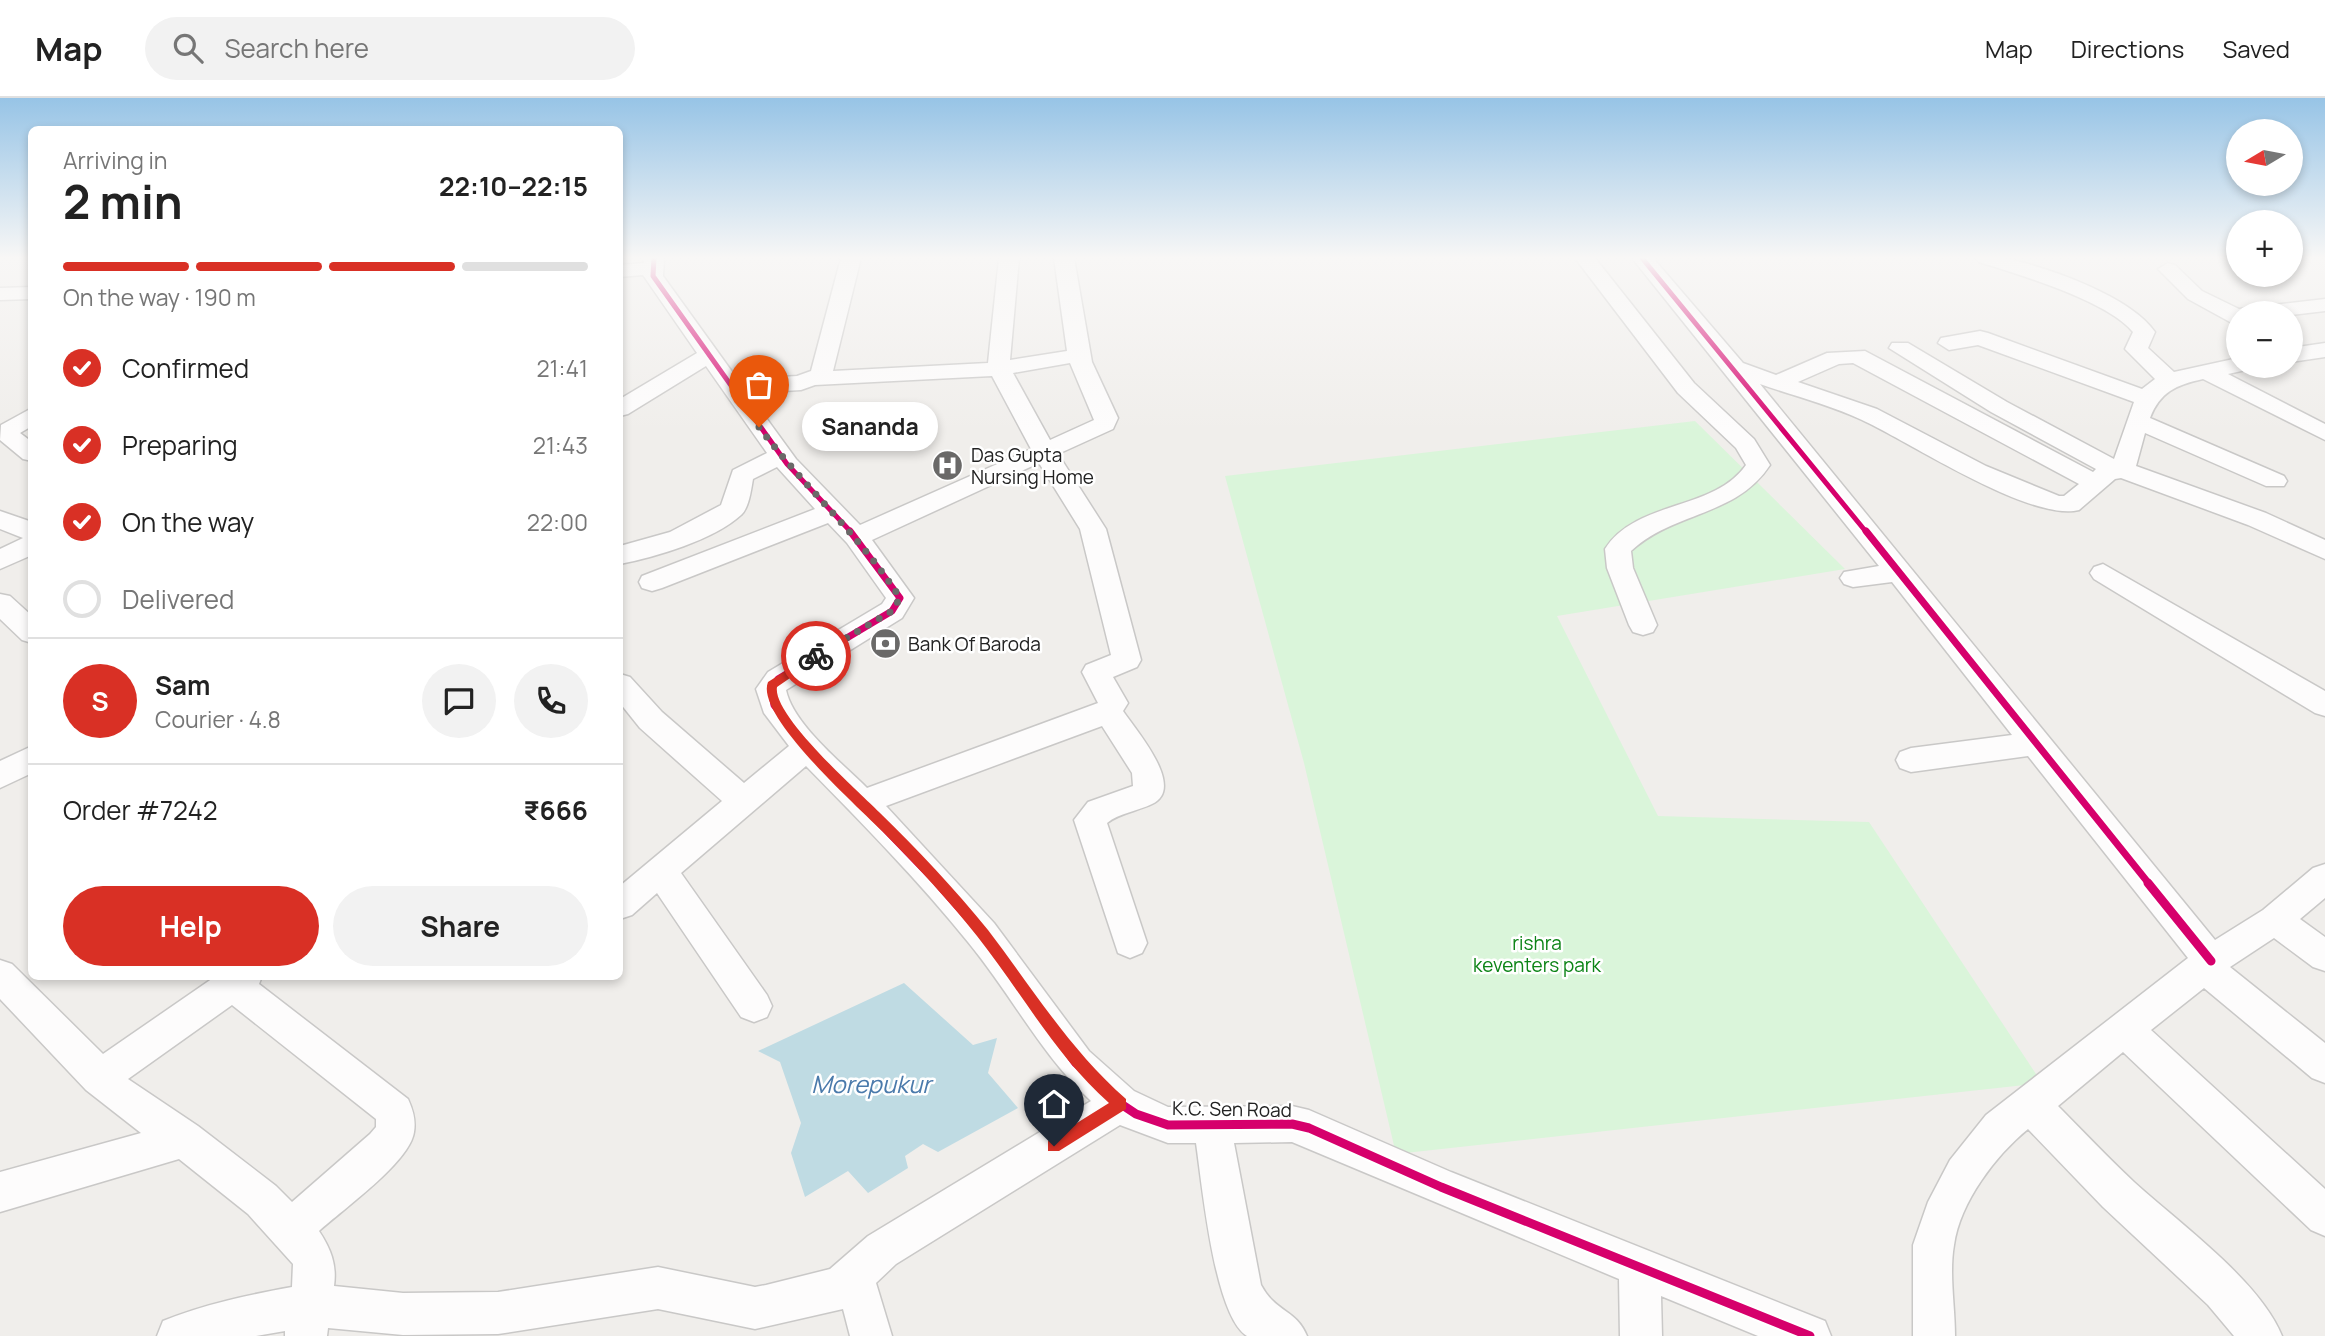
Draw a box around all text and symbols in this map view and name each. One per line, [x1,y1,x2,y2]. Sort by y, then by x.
search box [145,17,635,80]
text: Map [35,26,103,71]
icon: search [169,29,207,67]
text: Search here [225,30,369,66]
text: Map [1985,32,2033,65]
text: Directions [2071,32,2184,65]
text: Saved [2222,32,2290,65]
north arrow [2226,119,2303,196]
map controls [2226,119,2303,378]
text: Arriving in [63,144,168,176]
text: 22:10–22:15 [439,168,588,204]
text: 2 min [63,170,183,233]
button: + [2226,210,2303,287]
text: On the way · 190 m [63,281,256,313]
button: − [2226,301,2303,378]
icon: check [63,349,101,387]
text: Confirmed [122,350,249,386]
text: 21:41 [537,352,588,384]
pin [729,355,789,427]
icon: bag [740,366,778,404]
callout: Sananda [801,402,938,452]
text: Sananda [821,410,919,442]
icon: check [63,426,101,464]
text: Preparing [122,427,238,463]
text: 21:43 [533,429,588,461]
place label: Das Gupta Nursing Home [971,442,1094,490]
hospital icon: Das Gupta Nursing Home [931,449,965,483]
icon: check [63,503,101,541]
text: On the way [122,504,254,540]
text: 22:00 [527,506,588,538]
text: Delivered [122,581,234,617]
courier [781,621,851,691]
bank icon: Bank Of Baroda [868,627,902,661]
place label: Bank Of Baroda [908,631,1041,657]
icon: bike [797,637,835,675]
button: chat [422,664,496,738]
button: phone [514,664,588,738]
text: Sam [155,667,210,703]
text: S [91,683,109,719]
text: Courier · 4.8 [155,703,281,735]
text: Order #7242 [63,792,218,828]
text: ₹666 [523,792,588,828]
button: Help [63,886,319,966]
button: Share [333,886,588,966]
park label: rishra keventers park [1473,930,1602,978]
water label: Morepukur [811,1067,934,1100]
pin [1024,1074,1084,1146]
icon: home [1035,1085,1073,1123]
street label: K.C. Sen Road [1172,1095,1292,1123]

